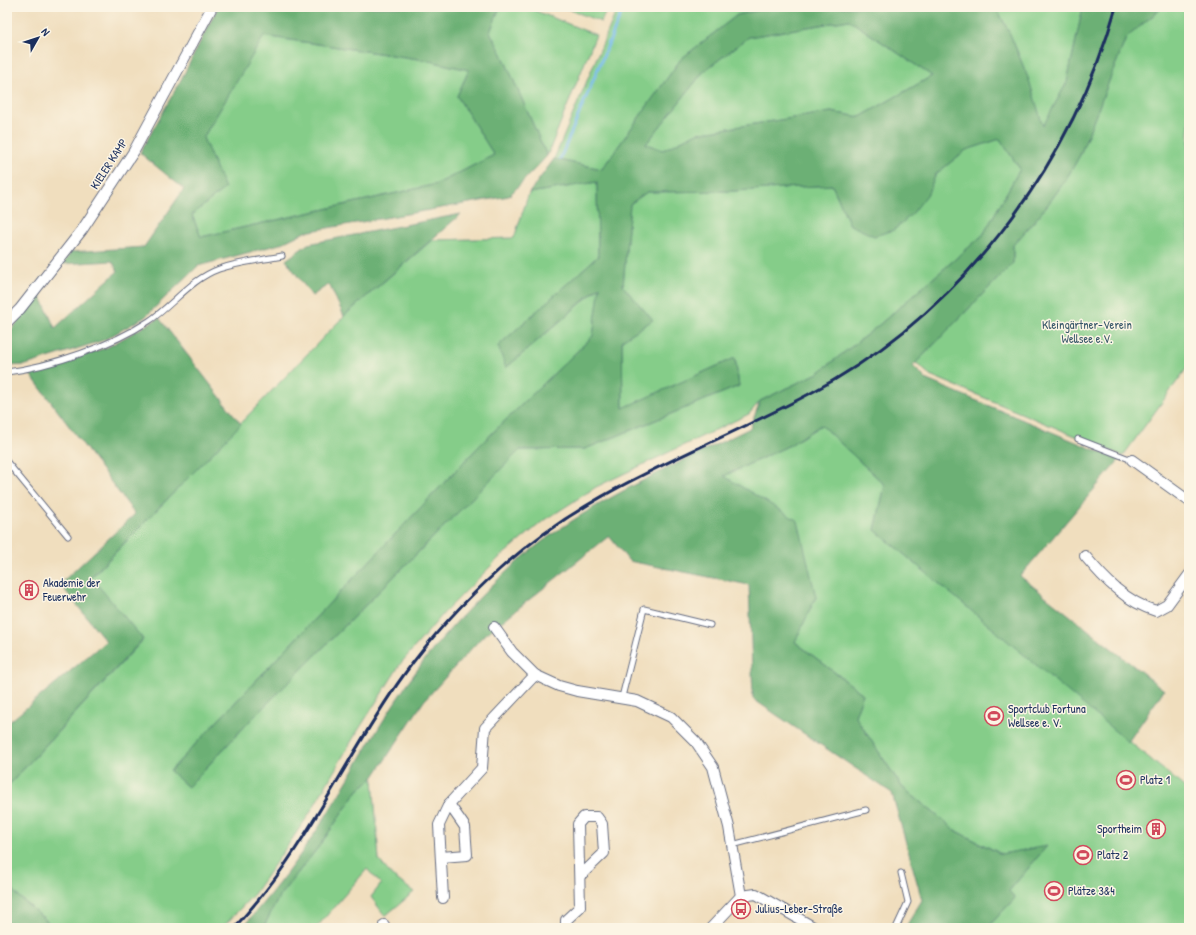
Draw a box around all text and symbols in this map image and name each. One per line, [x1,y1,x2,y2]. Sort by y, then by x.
north arrow [18,18,58,58]
text: N [38,25,53,38]
street label: KIELER KAMP [86,135,131,192]
park label: Kleingärtner-Verein Wellsee e.V. [1042,316,1132,347]
place label: Akademie der Feuerwehr [42,574,101,605]
building icon: Akademie der Feuerwehr [18,579,40,601]
place label: Sportclub Fortuna Wellsee e. V. [1008,700,1086,731]
sports icon: Sportclub Fortuna Wellsee e. V. [983,705,1005,727]
sports icon: Platz 1 [1115,769,1137,791]
place label: Platz 1 [1140,771,1170,788]
building icon: Sportheim [1145,818,1167,840]
place label: Sportheim [1097,820,1142,837]
sports icon: Platz 2 [1072,844,1094,866]
place label: Platz 2 [1097,846,1129,863]
sports icon: Plätze 3&4 [1043,880,1065,902]
place label: Plätze 3&4 [1068,882,1115,899]
bus stop icon: Julius-Leber-Straße [730,898,752,920]
place label: Julius-Leber-Straße [755,900,843,917]

